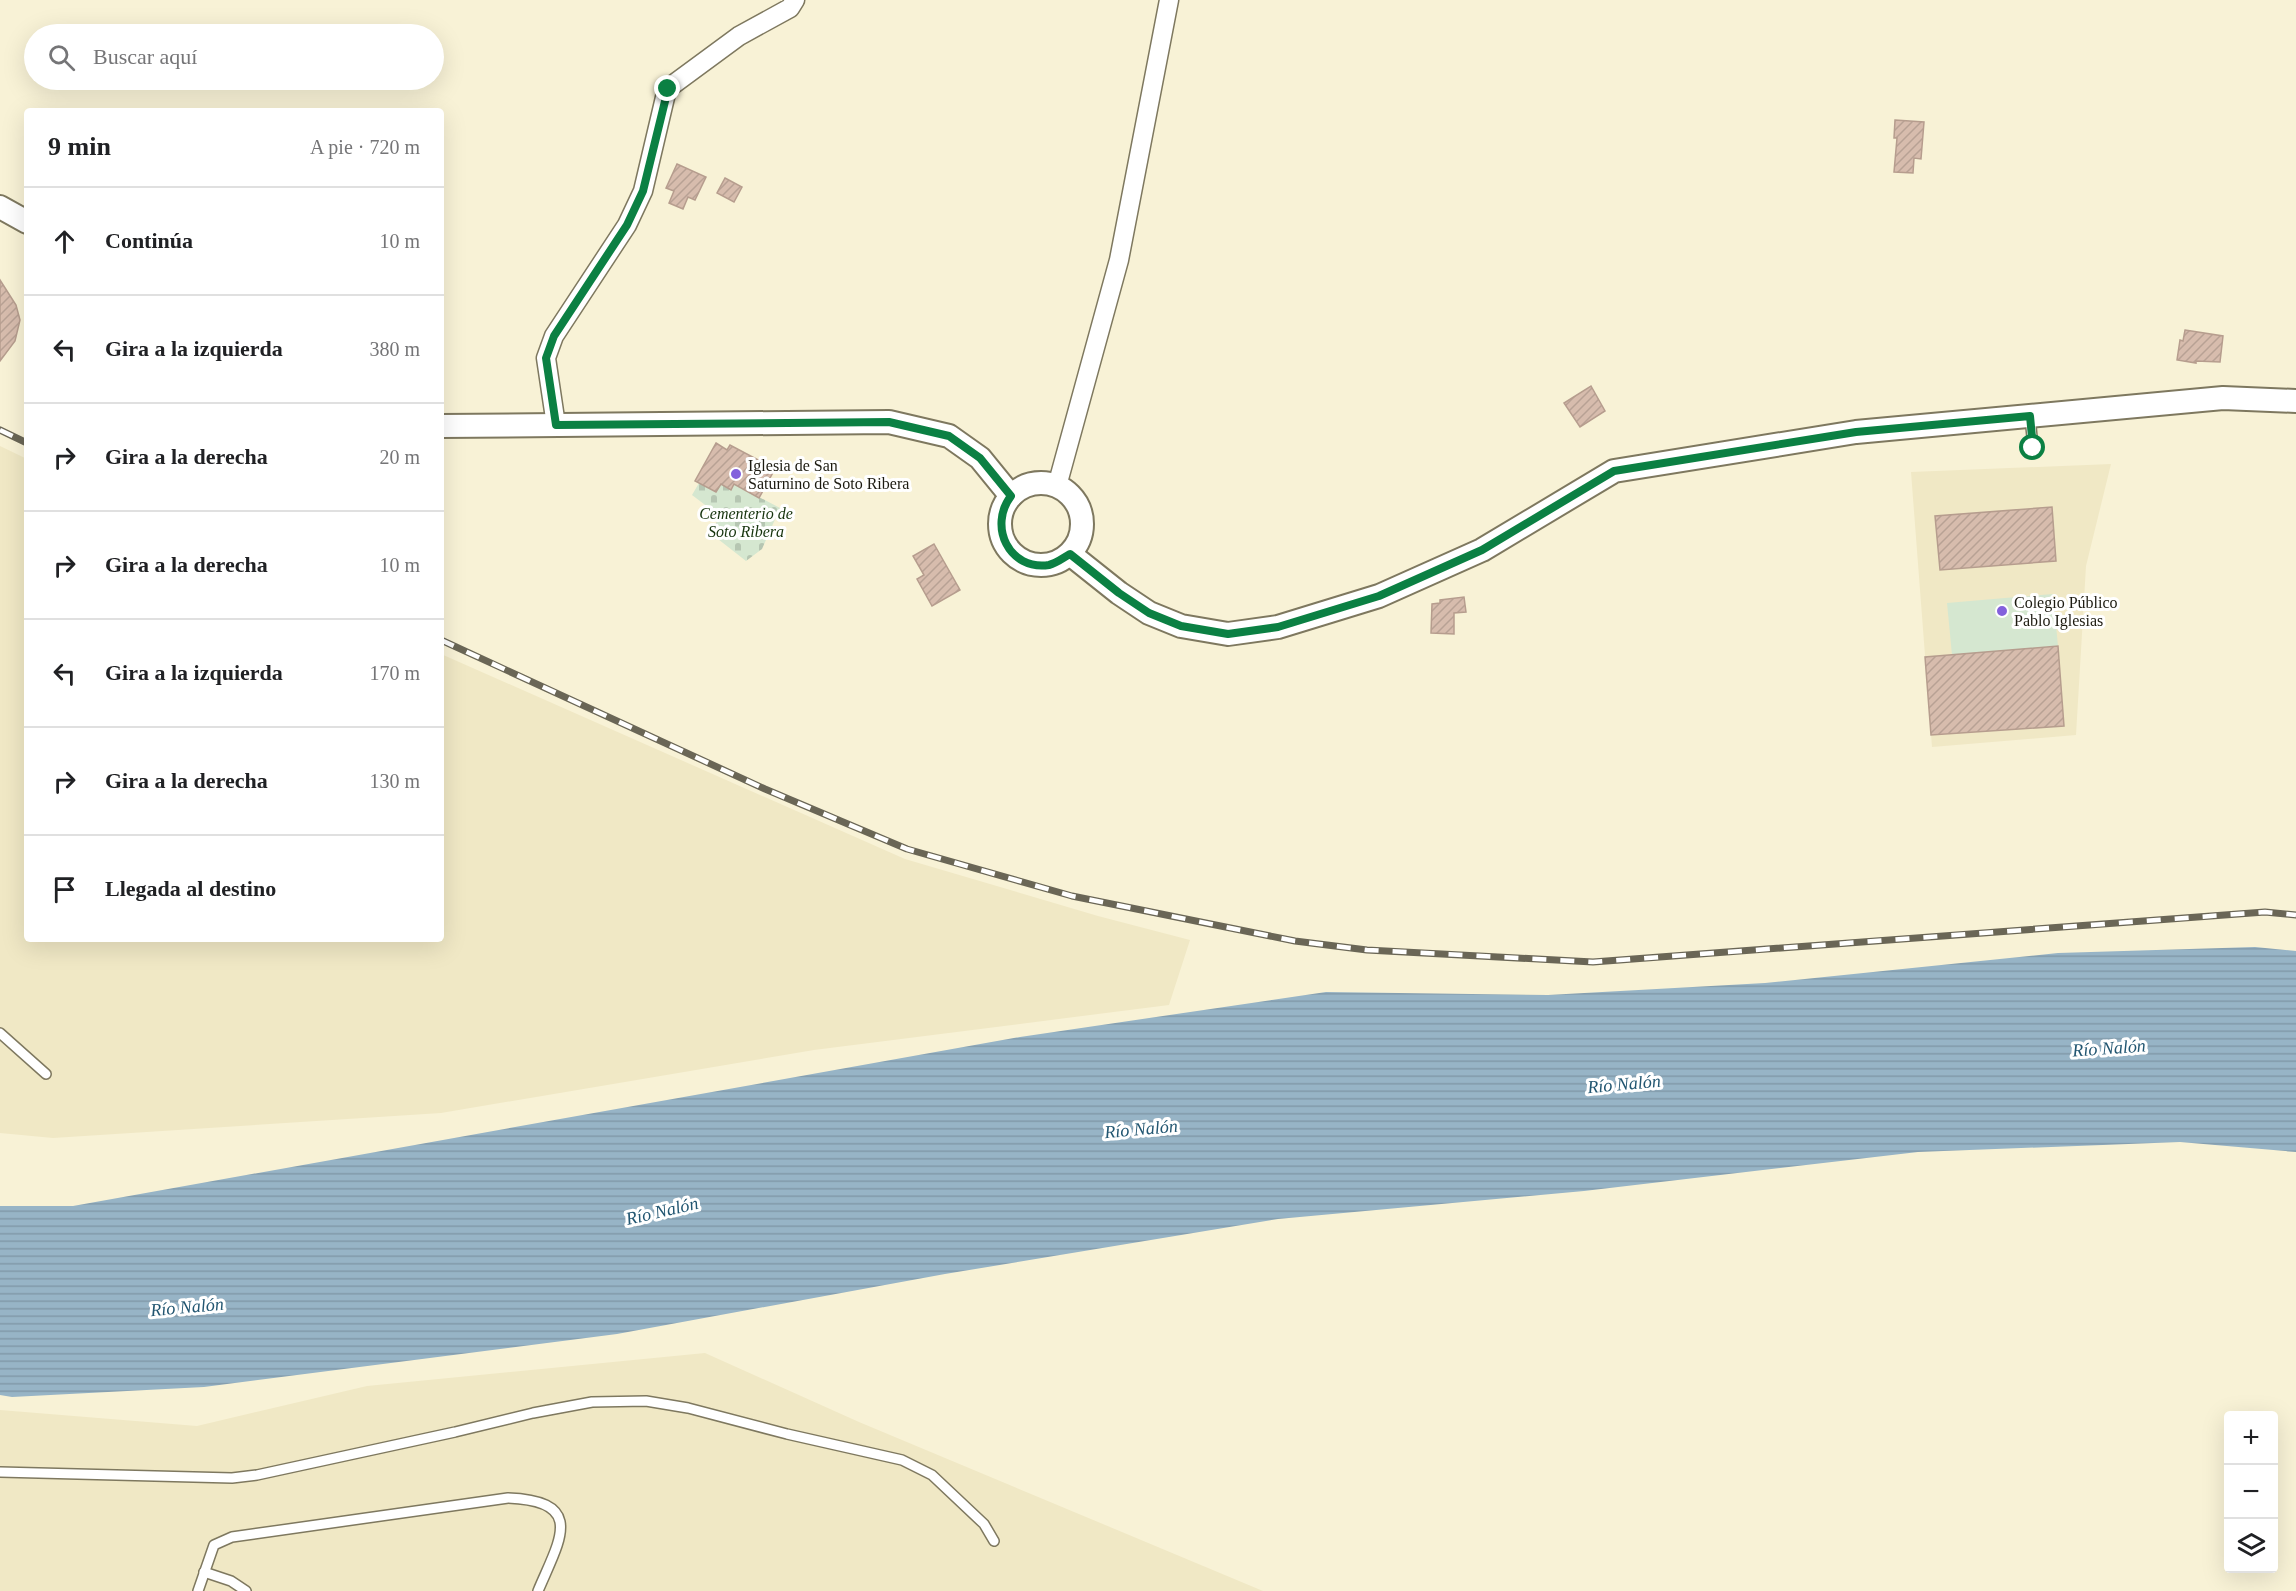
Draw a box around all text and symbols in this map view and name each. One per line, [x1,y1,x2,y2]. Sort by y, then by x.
search box [24,24,444,90]
icon: search [45,41,78,74]
text: Buscar aquí [93,44,197,69]
route end [654,75,680,101]
text: 9 min [48,132,111,161]
text: A pie · 720 m [310,136,420,158]
icon: ahead [48,225,81,258]
text: Continúa [105,228,193,253]
text: 10 m [379,230,420,252]
icon: left [48,333,81,366]
text: Gira a la izquierda [105,336,283,361]
text: 380 m [369,338,420,360]
route start [2019,434,2045,460]
icon: right [48,441,81,474]
text: Gira a la derecha [105,444,268,469]
text: 20 m [379,446,420,468]
place label: Iglesia de San Saturnino de Soto Ribera [748,457,909,492]
marker: Iglesia de San Saturnino de Soto Ribera [729,467,743,481]
park label: Cementerio de Soto Ribera [699,505,793,540]
icon: right [48,549,81,582]
text: Gira a la derecha [105,552,268,577]
text: 10 m [379,554,420,576]
place label: Colegio Público Pablo Iglesias [2014,594,2118,630]
marker: Colegio Público Pablo Iglesias [1995,604,2009,618]
icon: left [48,657,81,690]
text: Gira a la izquierda [105,660,283,685]
text: 170 m [369,662,420,684]
icon: right [48,765,81,798]
text: Gira a la derecha [105,768,268,793]
text: 130 m [369,770,420,792]
icon: arrive [48,873,81,906]
text: Llegada al destino [105,876,276,901]
water label: Río Nalón [2071,1035,2146,1061]
water label: Río Nalón [1586,1071,1661,1097]
water label: Río Nalón [1103,1116,1178,1142]
water label: Río Nalón [623,1193,700,1229]
water label: Río Nalón [149,1294,224,1320]
map controls [2224,1411,2278,1573]
button: + [2224,1411,2278,1465]
button: − [2224,1465,2278,1519]
button: layers [2224,1519,2278,1573]

